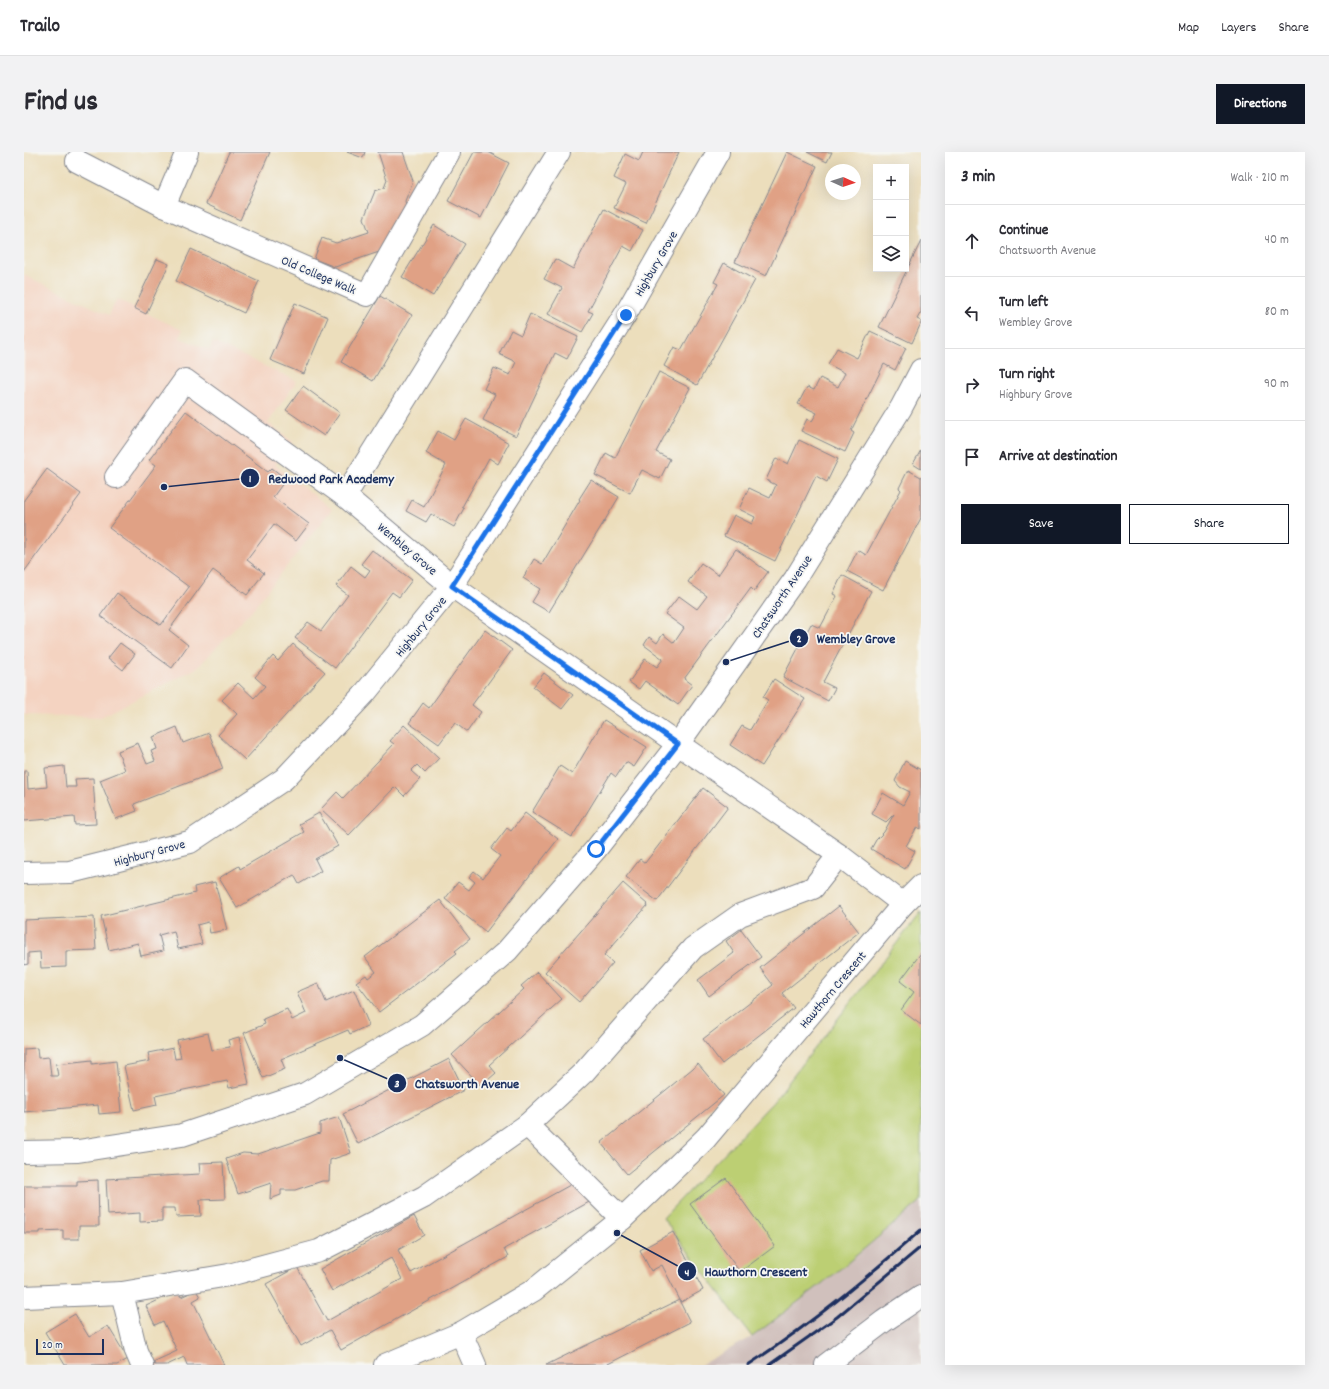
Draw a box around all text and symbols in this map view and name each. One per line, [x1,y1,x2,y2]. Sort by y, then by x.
text: Trailo [20,14,60,41]
text: Map [1178,18,1199,38]
text: Layers [1221,18,1256,38]
text: Share [1278,18,1309,38]
text: Find us [24,84,98,124]
button: Directions [1216,84,1305,124]
north arrow [825,164,861,200]
map controls [873,164,909,272]
button: + [873,164,909,200]
text: 3 min [961,166,995,190]
text: Walk · 210 m [1231,169,1289,188]
button: − [873,200,909,236]
text: Continue [999,220,1048,242]
street label: Highbury Grove [631,228,684,301]
icon: ahead [961,230,983,252]
text: 40 m [1265,231,1289,250]
button: layers [873,236,909,272]
text: Chatsworth Avenue [999,242,1096,261]
street label: Old College Walk [277,252,359,301]
text: Turn left [999,292,1048,314]
icon: left [961,302,983,324]
text: 80 m [1265,303,1289,322]
route end [617,306,635,324]
text: Wembley Grove [999,314,1072,333]
text: Turn right [999,364,1055,386]
icon: right [961,374,983,396]
text: 90 m [1264,375,1289,394]
text: Highbury Grove [999,386,1072,405]
icon: arrive [961,446,983,468]
text: Arrive at destination [999,446,1117,468]
callout: Redwood Park Academy [240,465,402,491]
text: Redwood Park Academy [268,470,395,490]
text: 1 [249,471,252,488]
button: Save [961,504,1121,544]
button: Share [1129,504,1289,544]
street label: Wembley Grove [372,519,441,581]
street label: Chatsworth Avenue [748,552,818,643]
street label: Highbury Grove [391,593,453,662]
callout: Wembley Grove [789,625,904,651]
text: Wembley Grove [817,630,895,650]
text: 2 [796,631,802,648]
street label: Highbury Grove [112,836,188,873]
route start [587,840,605,858]
street label: Hawthorn Crescent [796,948,872,1033]
callout: Chatsworth Avenue [387,1070,528,1096]
text: Chatsworth Avenue [415,1075,519,1095]
text: 3 [394,1076,400,1093]
callout: Hawthorn Crescent [677,1258,816,1284]
text: Hawthorn Crescent [704,1263,808,1283]
text: 4 [685,1265,690,1282]
scale bar [36,1337,104,1356]
text: 20 m [42,1338,63,1354]

